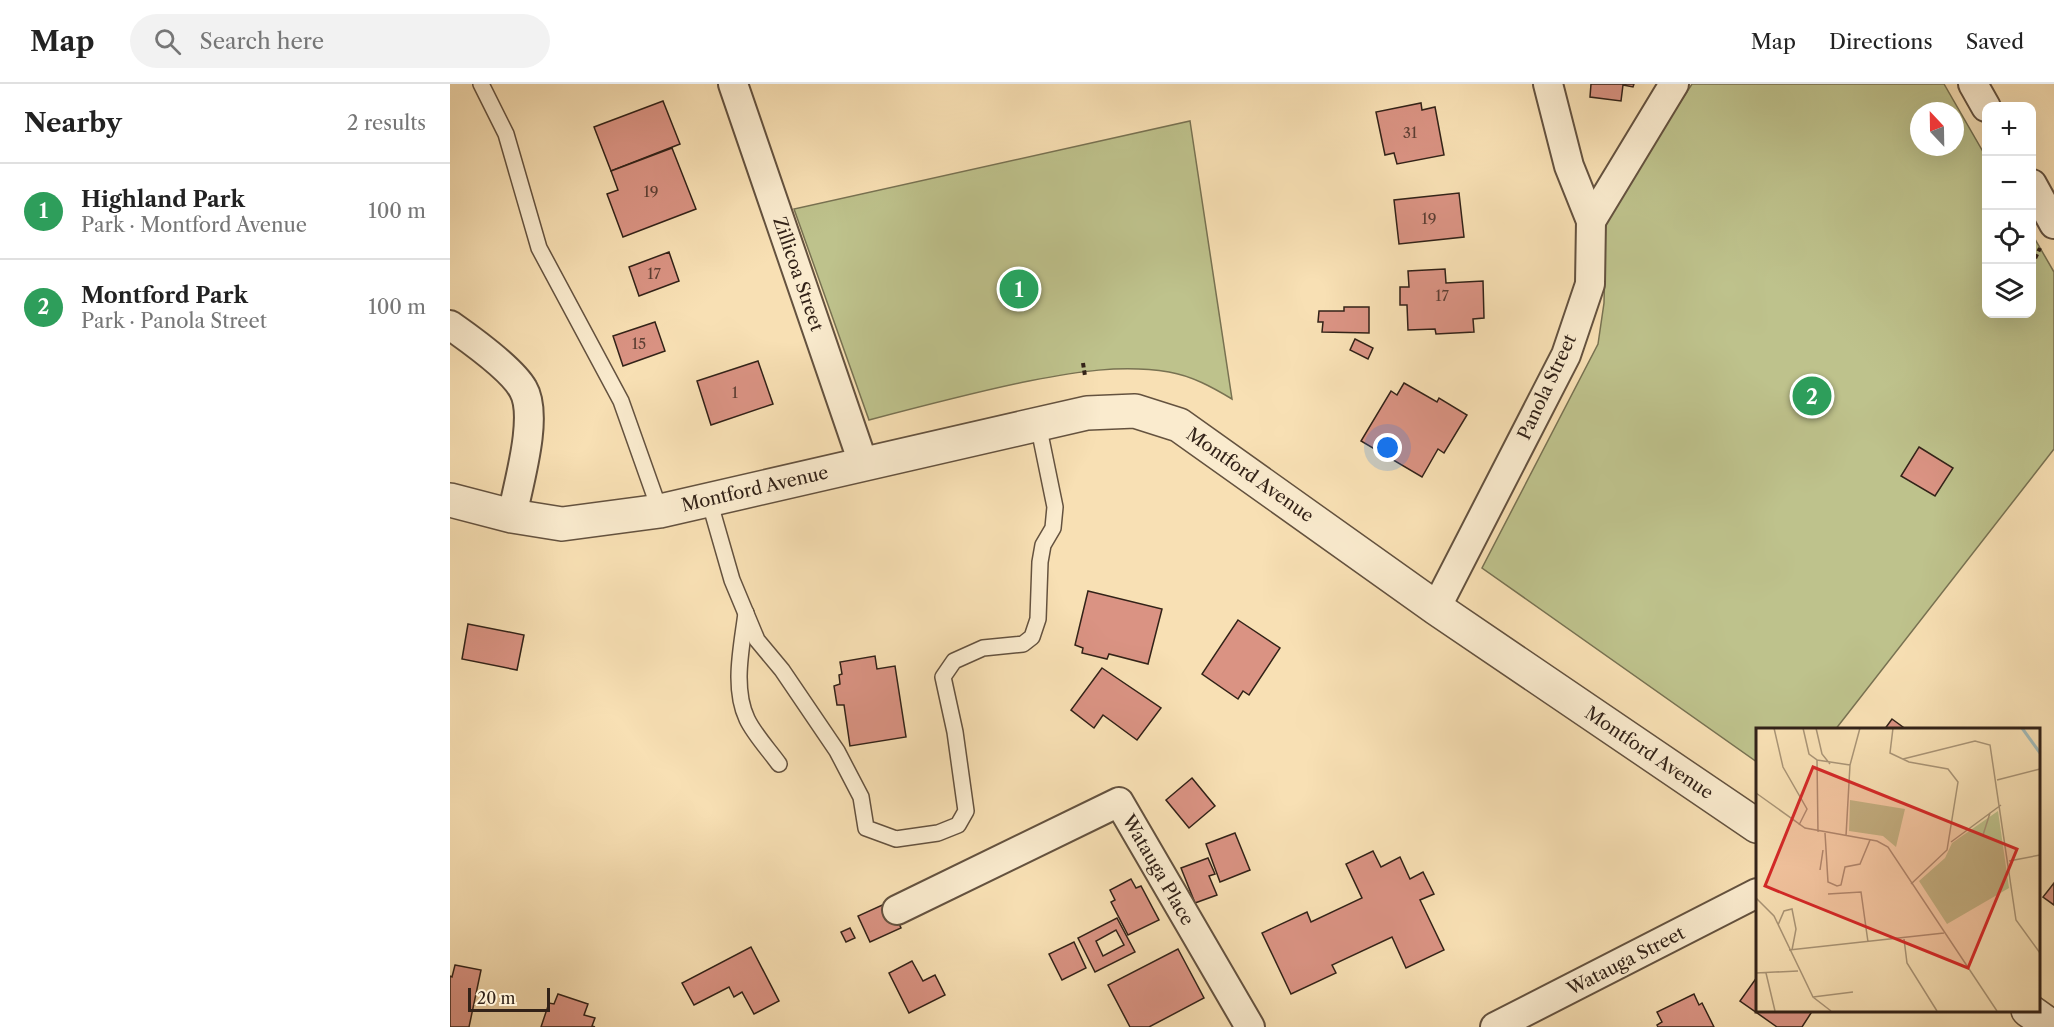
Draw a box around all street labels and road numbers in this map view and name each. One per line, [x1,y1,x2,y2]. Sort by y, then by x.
street label: Zillicoa Street [768,214,828,335]
street label: Panola Street [1513,330,1581,443]
street label: Montford Avenue [1182,423,1318,527]
street label: Montford Avenue [679,461,831,517]
street label: Montford Avenue [1581,702,1717,804]
street label: Watauga Place [1117,810,1199,929]
street label: Watauga Street [1563,922,1689,1001]

